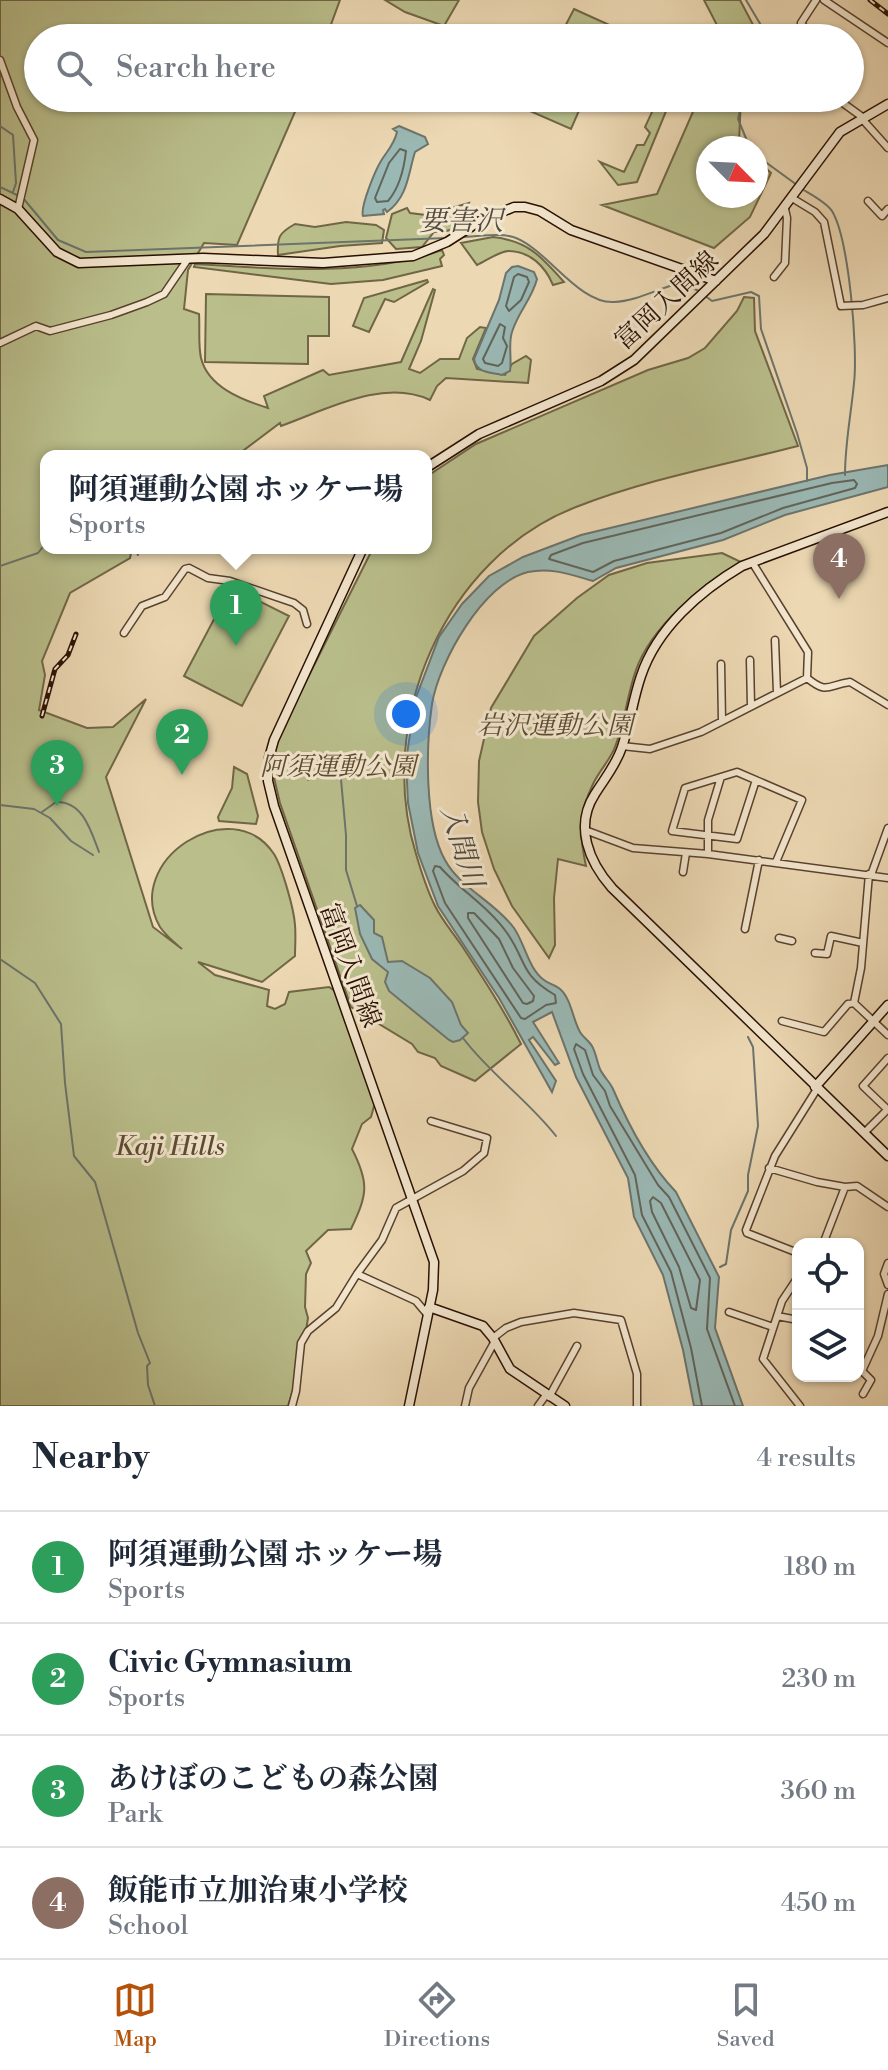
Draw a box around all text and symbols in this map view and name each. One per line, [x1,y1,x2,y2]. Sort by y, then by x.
search box [24,24,864,112]
icon: search [52,46,96,90]
text: Search here [116,49,276,87]
north arrow [696,136,768,208]
water label: 要害沢 [419,204,506,239]
street label: 富岡入間線 [608,245,725,357]
popup [40,450,432,554]
text: 阿須運動公園 ホッケー場 [69,471,403,509]
text: Sports [69,509,146,541]
pin: 4 [813,533,865,599]
pin: 1 [210,580,262,646]
your location [386,694,426,734]
pin: 2 [156,709,208,775]
park label: 岩沢運動公園 [477,710,637,742]
pin: 3 [31,740,83,806]
park label: 阿須運動公園 [260,751,420,783]
water label: 入間川 [433,801,491,895]
street label: 富岡入間線 [313,899,387,1032]
park label: Kaji Hills [115,1131,225,1163]
map controls [792,1238,864,1382]
button: locate [792,1238,864,1310]
button: layers [792,1310,864,1382]
text: Nearby [32,1437,150,1479]
text: 4 results [757,1442,856,1474]
text: 阿須運動公園 ホッケー場 [108,1536,443,1574]
text: 1 [52,1551,64,1583]
text: 180 m [784,1551,856,1583]
text: Sports [108,1574,185,1606]
text: Civic Gymnasium [108,1644,352,1682]
text: 2 [50,1663,66,1695]
text: 230 m [781,1663,856,1695]
text: Sports [108,1682,185,1714]
text: あけぼのこどもの森公園 [108,1760,438,1798]
text: 3 [50,1775,66,1807]
text: 360 m [781,1775,856,1807]
text: Park [108,1798,162,1830]
text: 飯能市立加治東小学校 [108,1872,408,1910]
text: 4 [49,1887,67,1919]
text: 450 m [781,1887,856,1919]
text: School [108,1910,188,1942]
tab: Map [113,1978,157,2053]
tab: Directions [384,1978,490,2053]
tab: Saved [717,1978,775,2053]

